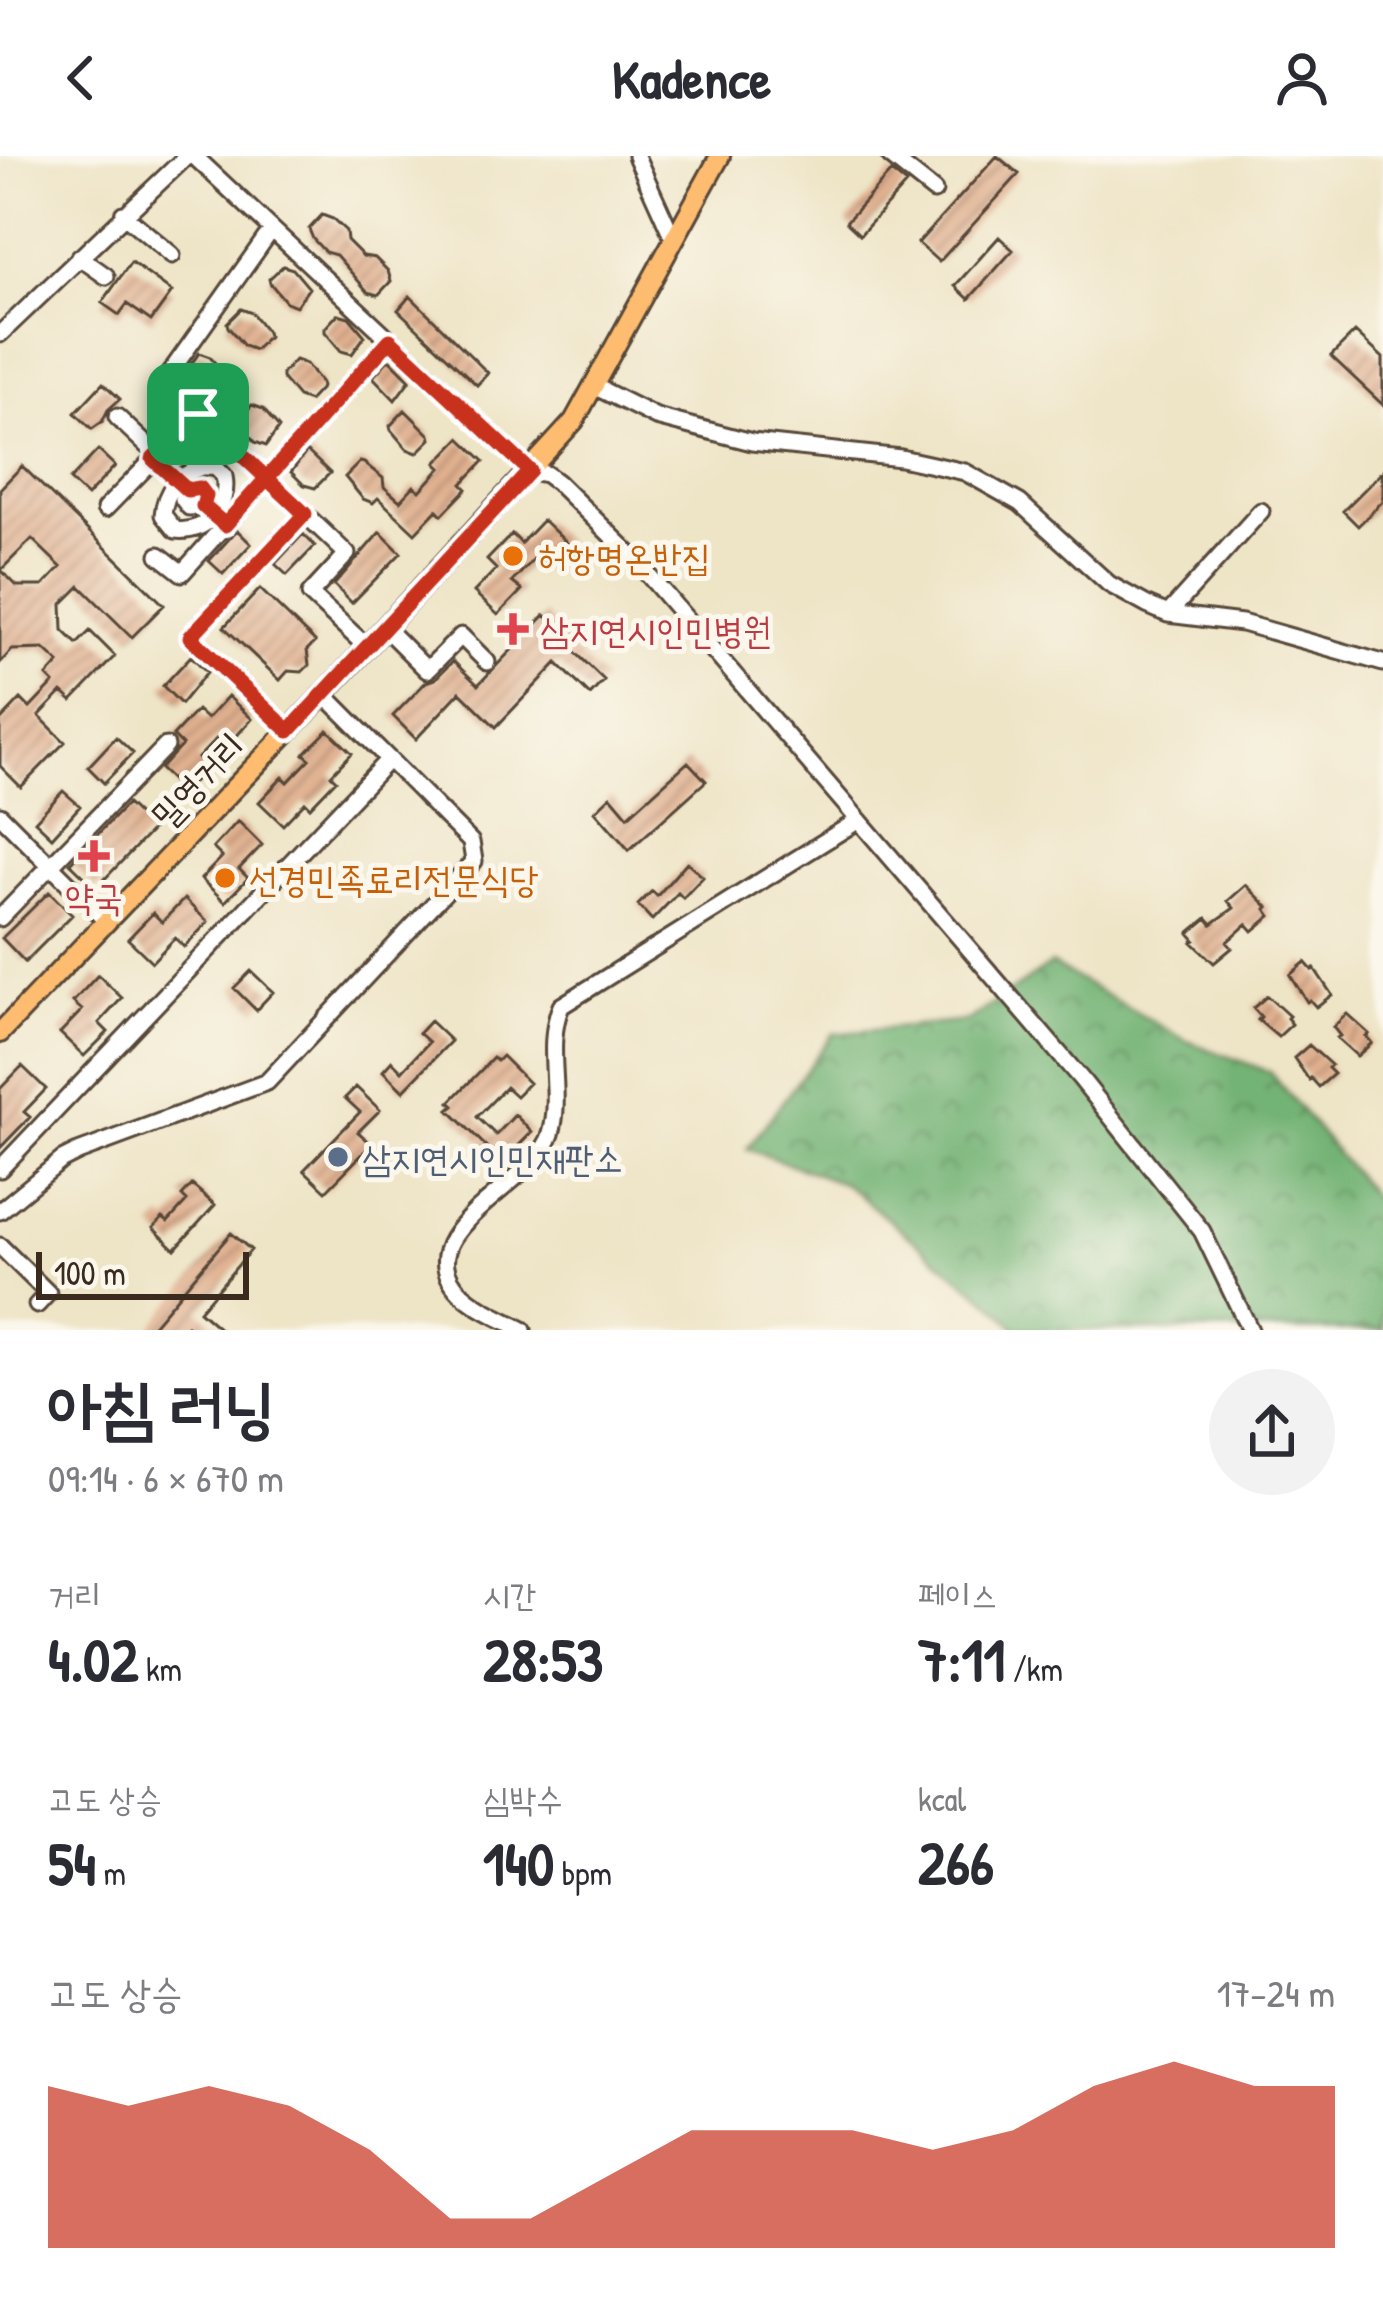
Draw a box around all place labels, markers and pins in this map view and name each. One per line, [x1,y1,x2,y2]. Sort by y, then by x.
pin [147,363,249,465]
place label: 허항명온반집 [537,532,711,581]
marker: 허항명온반집 [500,543,526,569]
place label: 삼지연시인민병원 [540,605,772,654]
marker: 삼지연시인민병원 [497,613,529,645]
marker: 약국 [81,843,107,869]
place label: 선경민족료리전문식당 [249,854,539,903]
marker: 선경민족료리전문식당 [212,865,238,891]
place label: 약국 [65,872,123,921]
place label: 삼지연시인민재판소 [362,1133,623,1182]
marker: 삼지연시인민재판소 [325,1144,351,1170]

